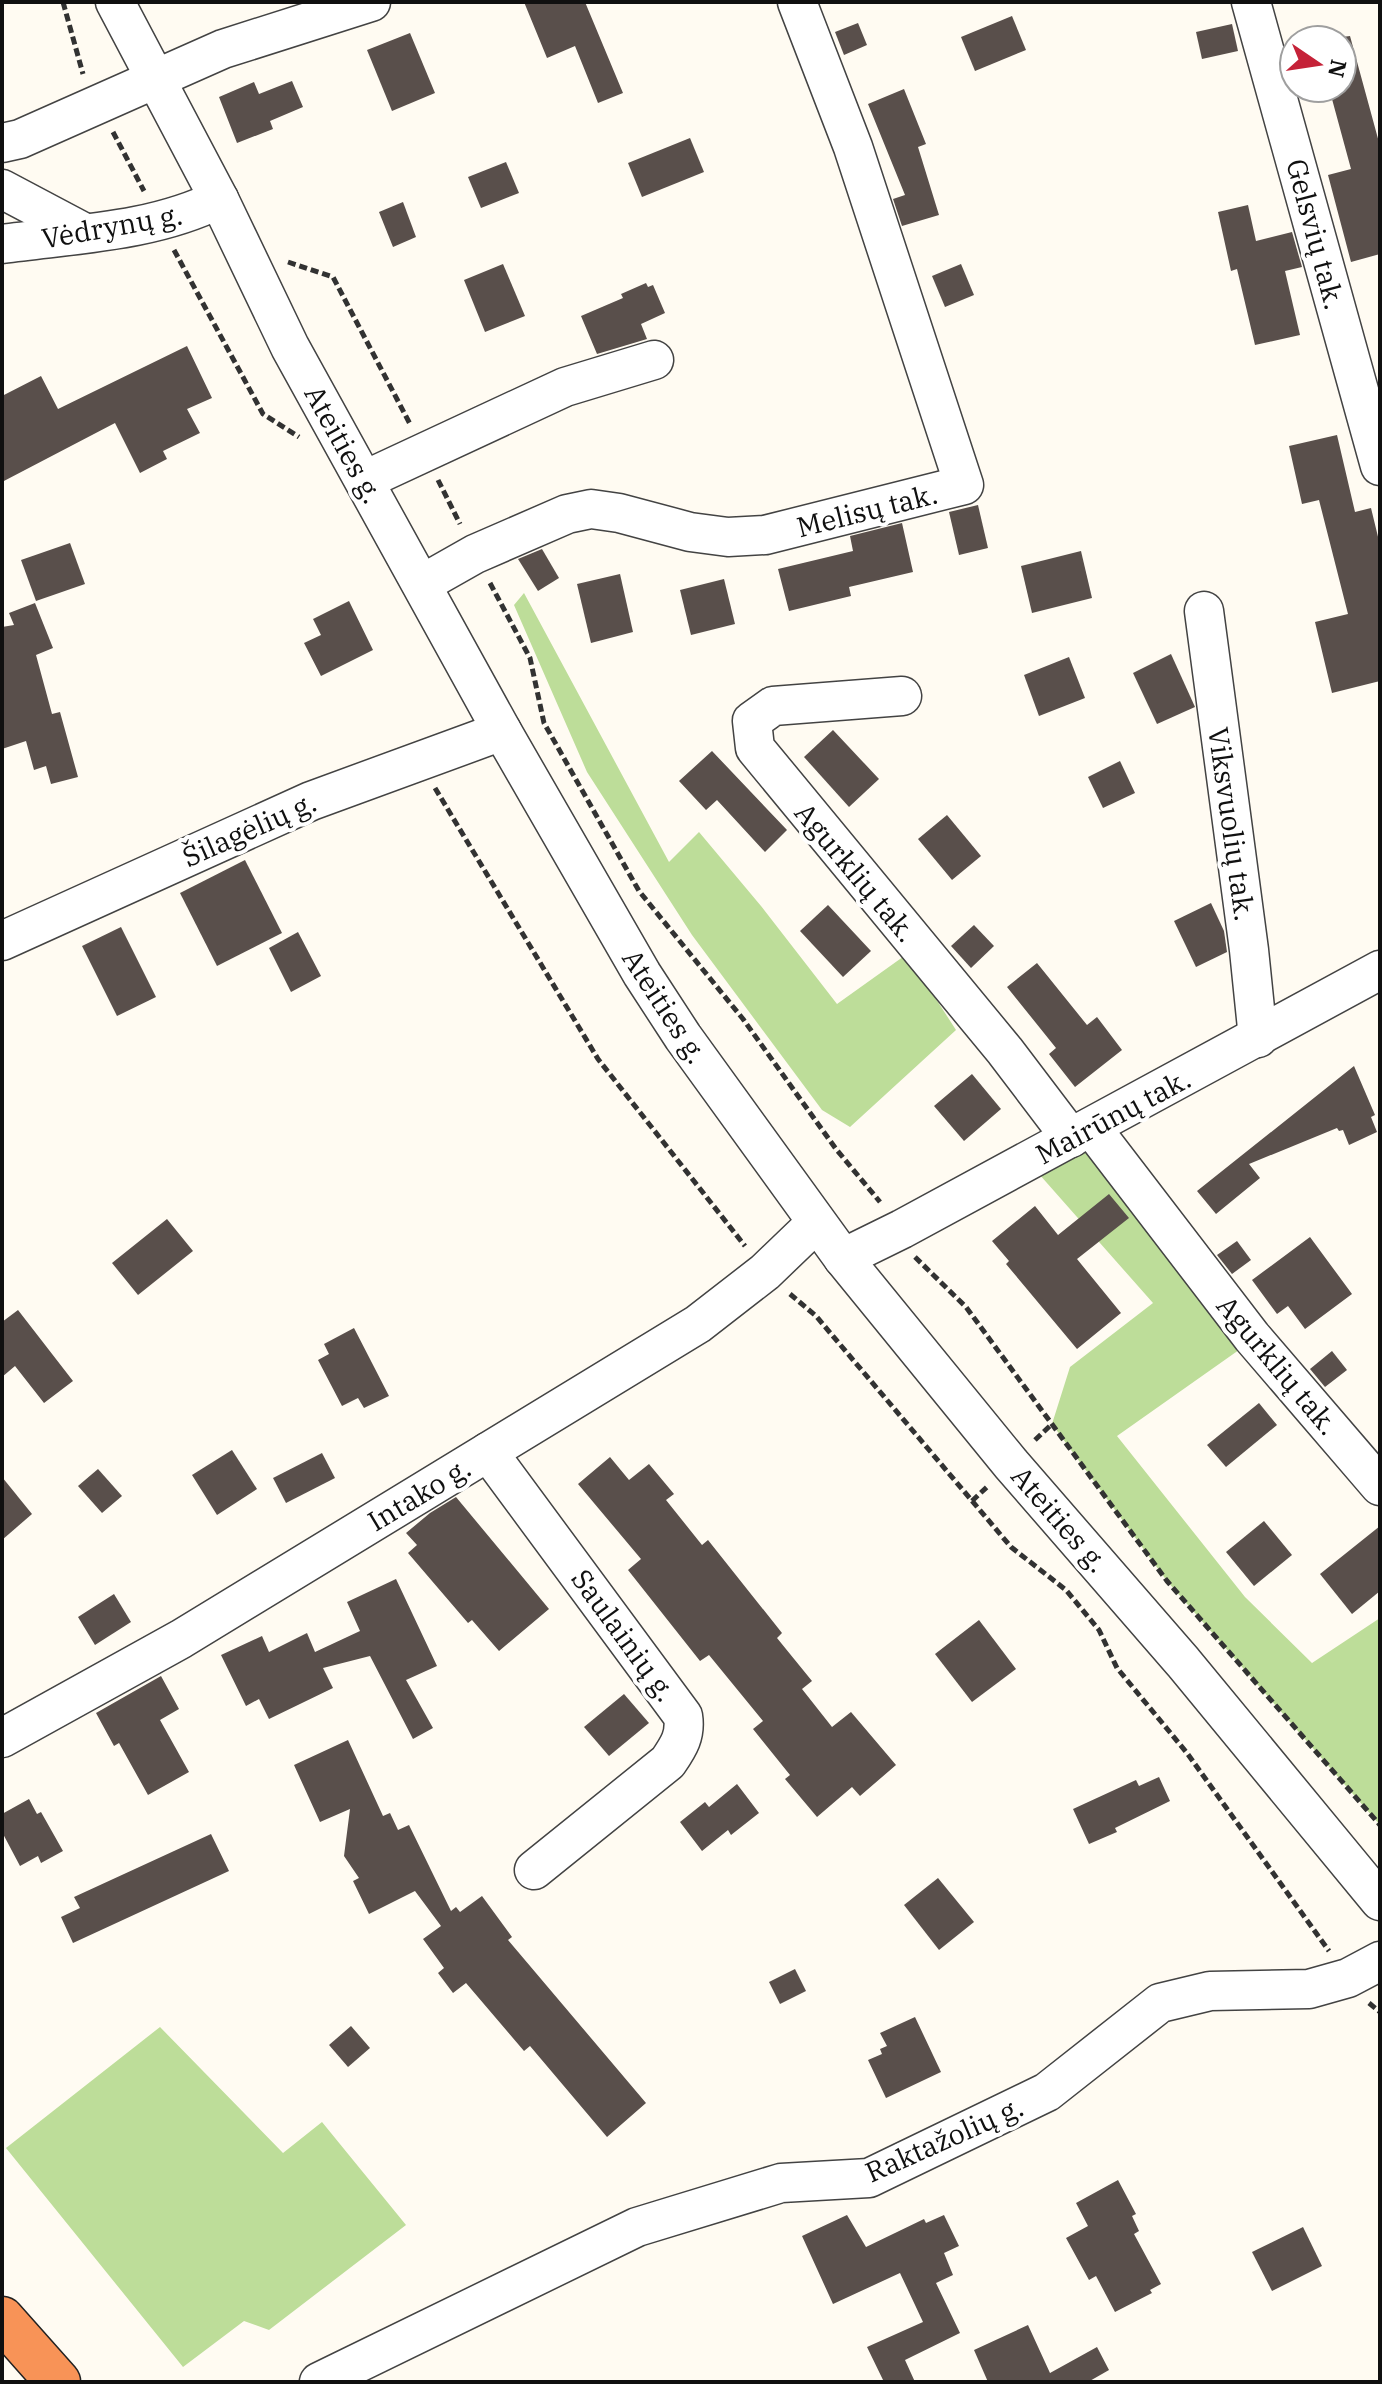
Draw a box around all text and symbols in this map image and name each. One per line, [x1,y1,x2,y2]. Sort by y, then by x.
north arrow [1278,24,1358,104]
text: N [1322,57,1354,80]
street label: Gelsvių tak. [1278,155,1354,313]
street label: Vėdrynų g. [39,195,185,257]
street label: Ateities g. [296,378,392,510]
street label: Melisų tak. [793,475,941,545]
street label: Viksvuolių tak. [1200,725,1264,923]
street label: Šilagėlių g. [176,783,322,875]
street label: Agurklių tak. [787,795,925,949]
street label: Ateities g. [614,942,716,1070]
street label: Mairūnų tak. [1029,1060,1197,1172]
street label: Agurklių tak. [1209,1288,1347,1442]
street label: Intako g. [361,1449,477,1539]
street label: Ateities g. [1004,1458,1116,1580]
street label: Saulainių g. [563,1561,685,1709]
street label: Raktažolių g. [859,2088,1029,2190]

